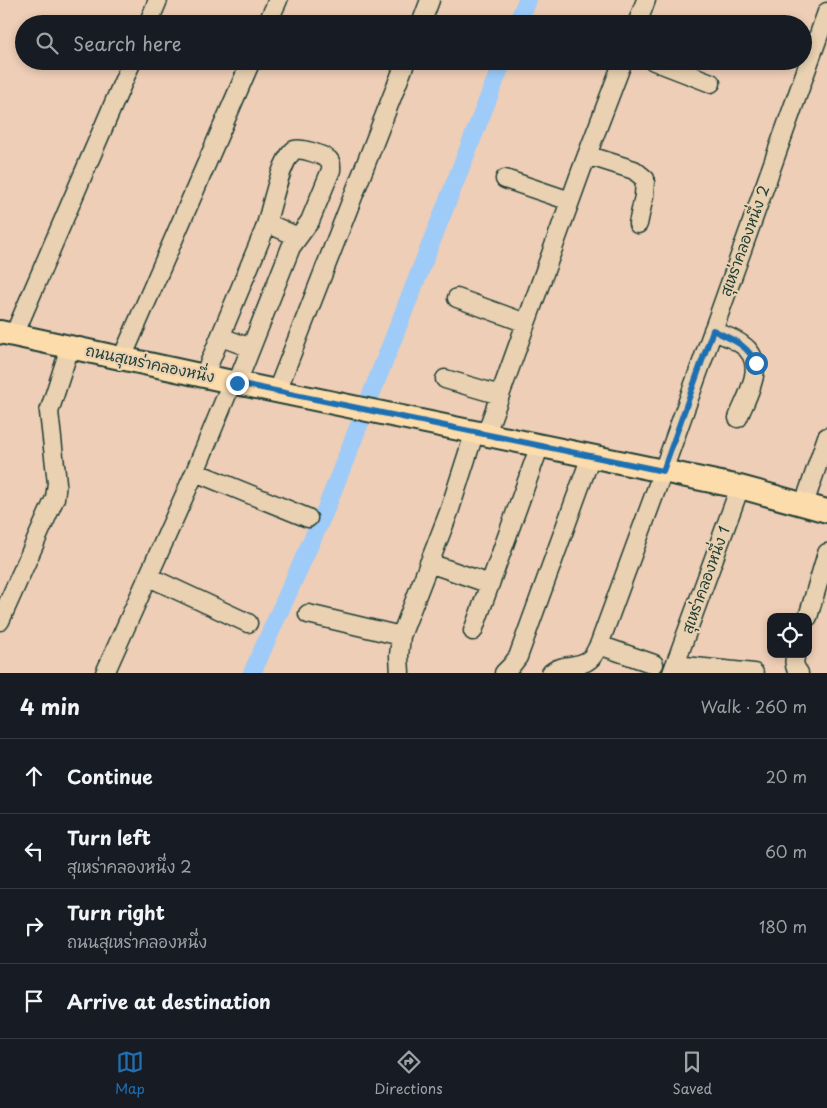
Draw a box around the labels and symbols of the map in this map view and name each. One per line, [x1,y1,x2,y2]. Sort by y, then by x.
street label: สุเหร่าคลองหนึ่ง 2 [712,182,775,300]
street label: ถนนสุเหร่าคลองหนึ่ง [83,337,217,388]
route start [745,352,768,375]
route end [226,372,249,395]
street label: สุเหร่าคลองหนึ่ง 1 [674,522,736,637]

